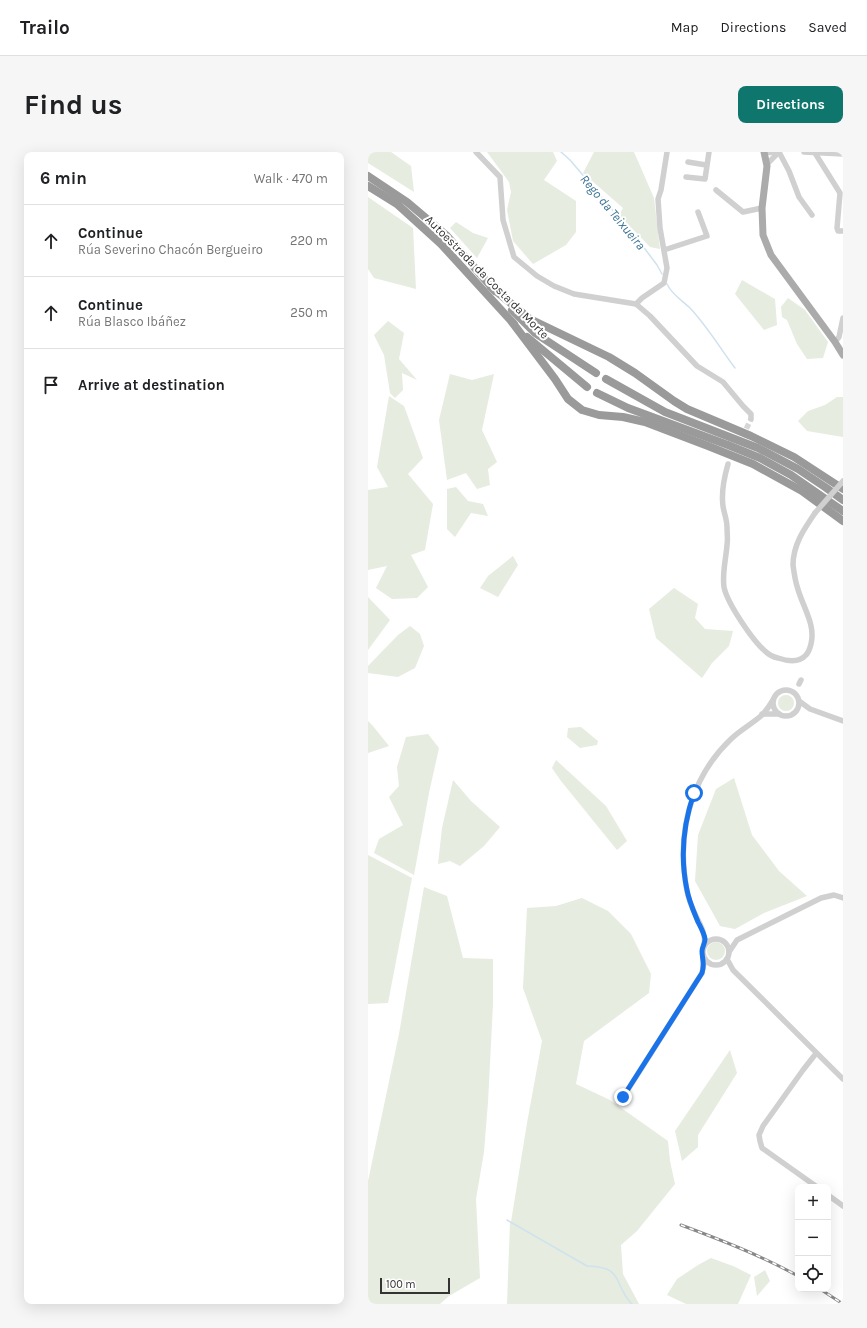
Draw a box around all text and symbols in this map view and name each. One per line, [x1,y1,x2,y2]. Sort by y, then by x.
text: Trailo [20,17,70,39]
text: Map [671,19,699,36]
text: Directions [721,19,786,36]
text: Saved [808,19,847,36]
button: Directions [738,86,843,123]
text: Find us [24,88,123,121]
text: 6 min [40,168,87,188]
text: Walk · 470 m [254,171,328,186]
water label: Rego da Teixueira [577,171,649,253]
street label: Autoestrada da Costa da Morte [422,212,552,342]
text: Continue [78,224,143,242]
icon: ahead [40,230,62,252]
text: 220 m [290,233,328,248]
text: Rúa Severino Chacón Bergueiro [78,242,263,257]
text: Continue [78,296,143,314]
icon: ahead [40,302,62,324]
text: 250 m [290,305,328,320]
text: Rúa Blasco Ibáñez [78,314,186,329]
icon: arrive [40,374,62,396]
text: Arrive at destination [78,376,225,394]
route start [685,784,703,802]
route end [614,1088,632,1106]
map controls [795,1184,831,1292]
button: + [795,1184,831,1220]
button: − [795,1220,831,1256]
button: locate [795,1256,831,1292]
scale bar [380,1276,450,1295]
text: 100 m [386,1278,416,1291]

